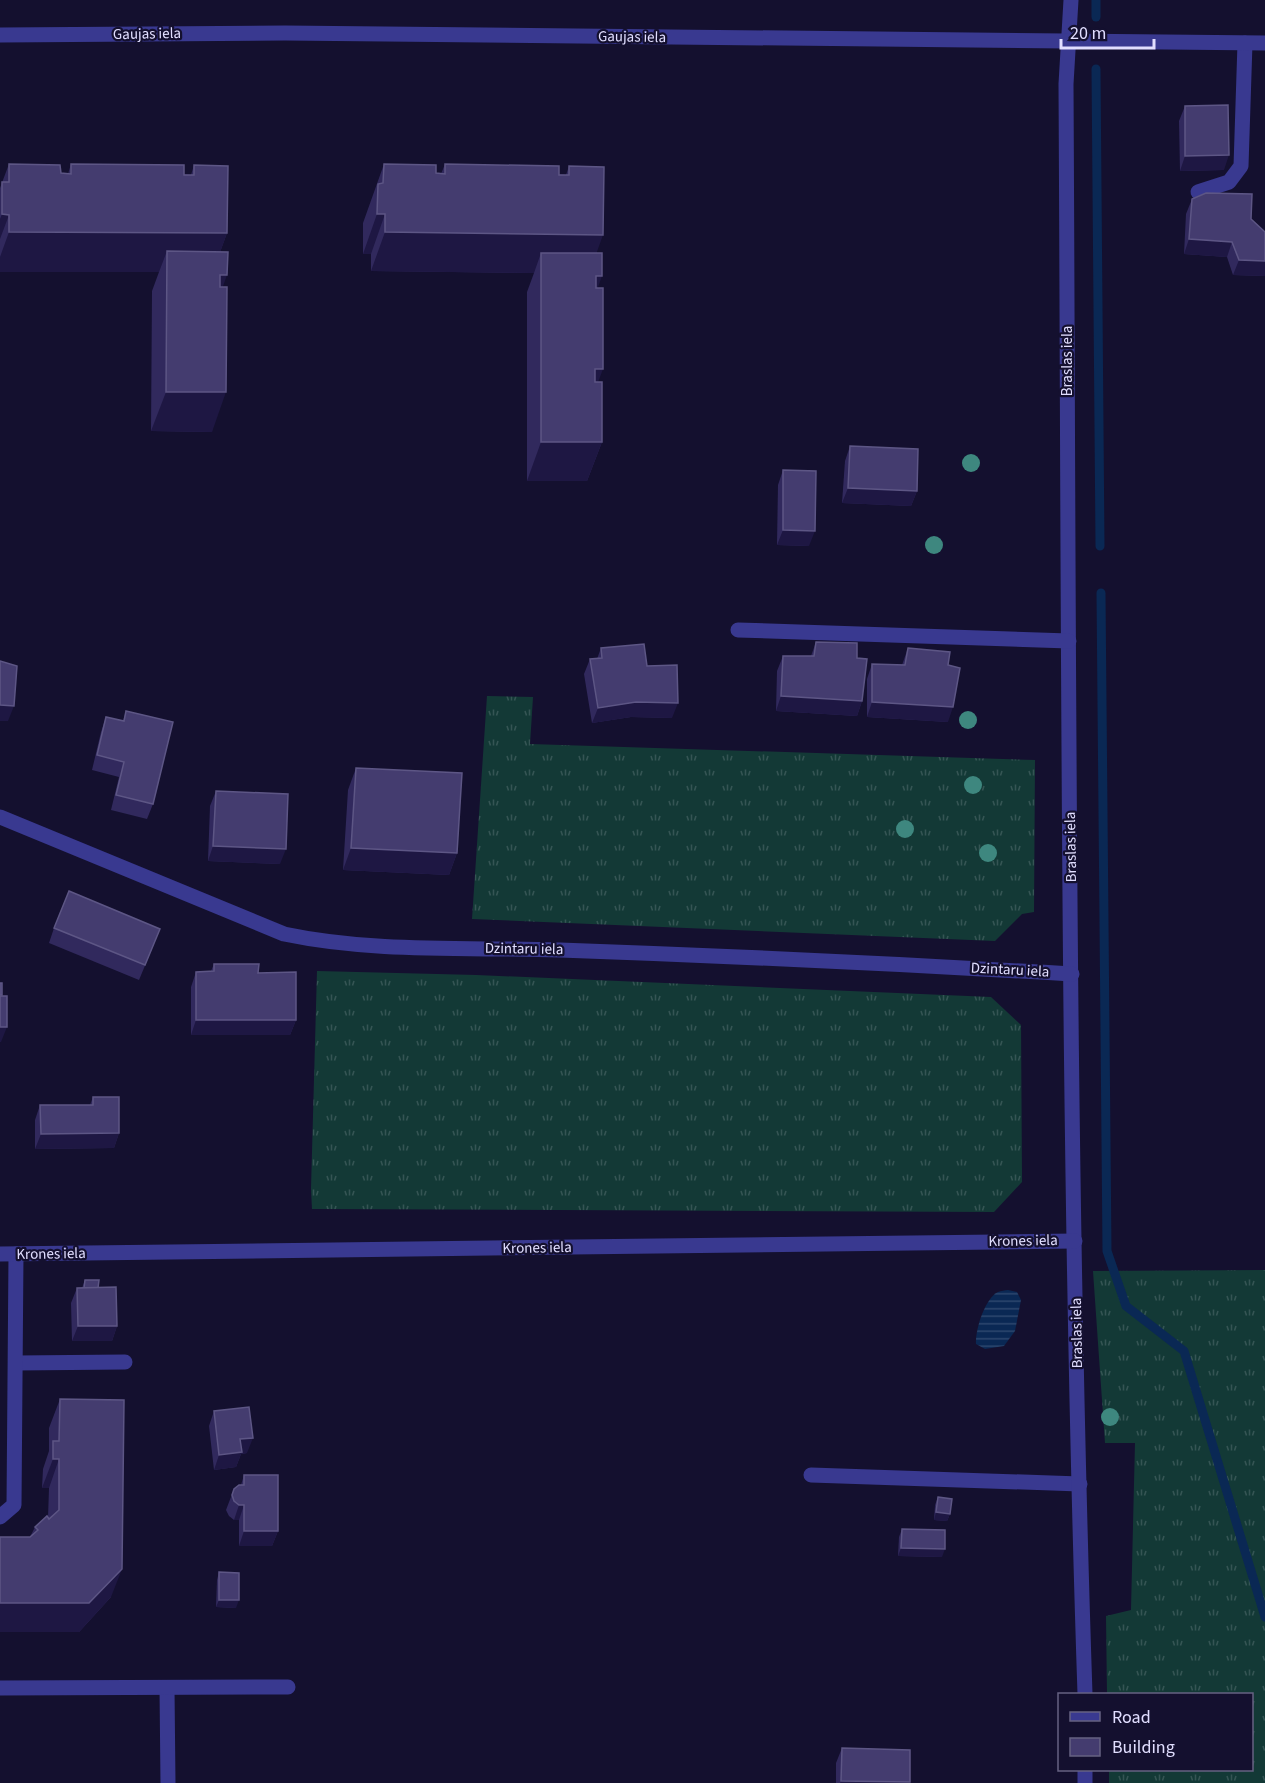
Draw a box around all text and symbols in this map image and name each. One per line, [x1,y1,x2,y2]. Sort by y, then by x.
scale bar [1061,12,1154,50]
text: 20 m [1070,21,1106,46]
street label: Gaujas iela [113,23,181,45]
street label: Gaujas iela [598,26,666,48]
street label: Braslas iela [1057,326,1078,396]
street label: Braslas iela [1060,811,1082,883]
street label: Dzintaru iela [485,938,563,960]
street label: Dzintaru iela [970,957,1050,983]
street label: Krones iela [988,1230,1058,1252]
street label: Krones iela [502,1237,572,1259]
street label: Krones iela [16,1243,86,1265]
street label: Braslas iela [1066,1297,1088,1369]
legend [1058,1693,1253,1771]
text: Road [1112,1705,1151,1730]
text: Building [1112,1735,1175,1760]

